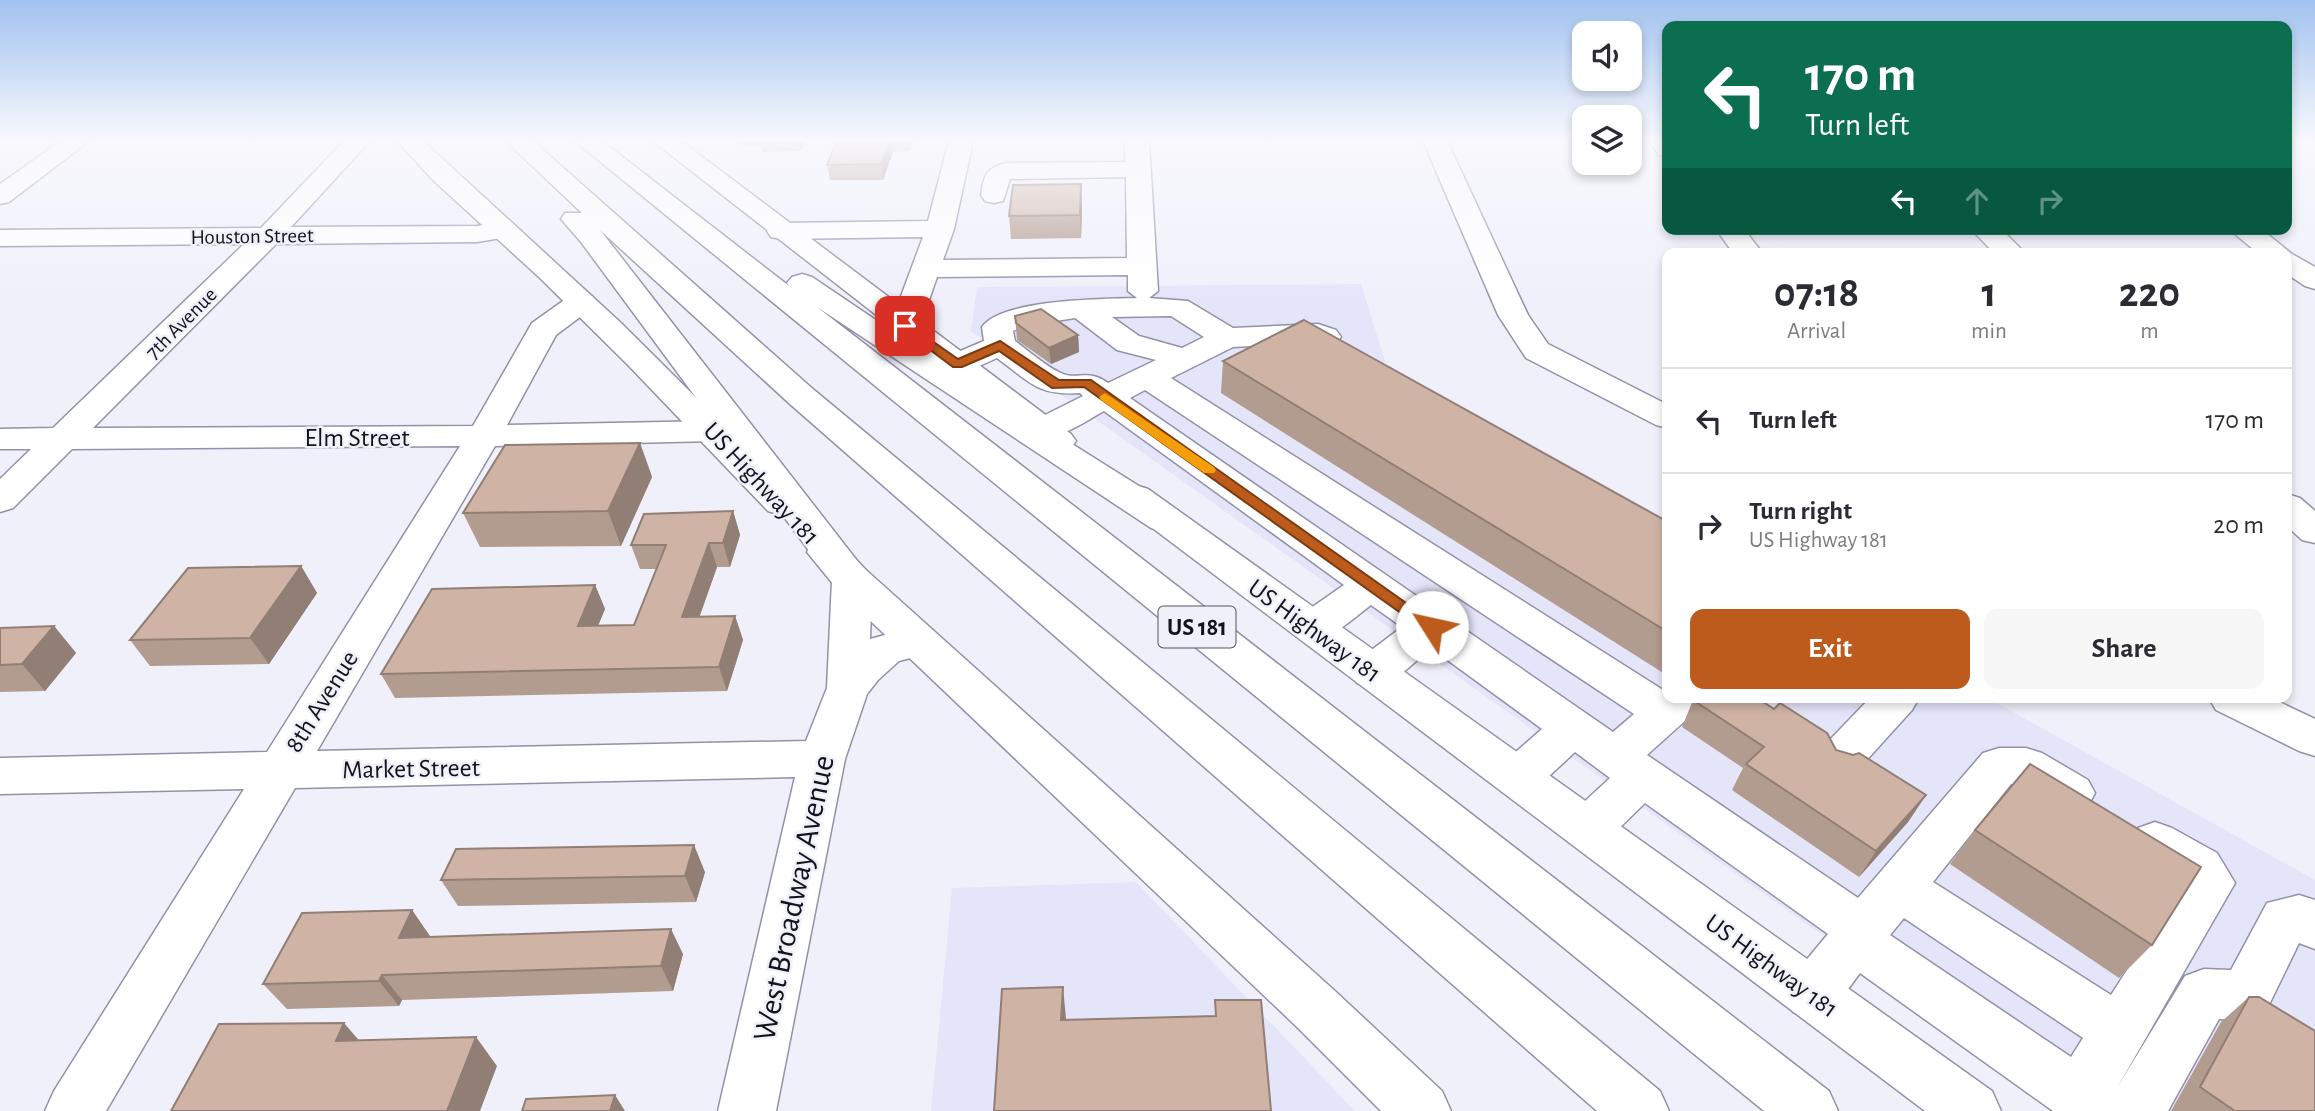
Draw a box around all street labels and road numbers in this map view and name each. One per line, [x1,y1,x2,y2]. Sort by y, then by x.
street label: Houston Street [190,225,314,248]
street label: 7th Avenue [142,284,221,363]
street label: US Highway 181 [698,417,824,550]
street label: Elm Street [304,425,410,451]
street label: US Highway 181 [1243,574,1386,687]
road number: US 181 [1158,606,1236,648]
street label: 8th Avenue [281,646,363,757]
street label: West Broadway Avenue [748,753,840,1044]
street label: Market Street [342,755,480,783]
street label: US Highway 181 [1700,909,1843,1022]

